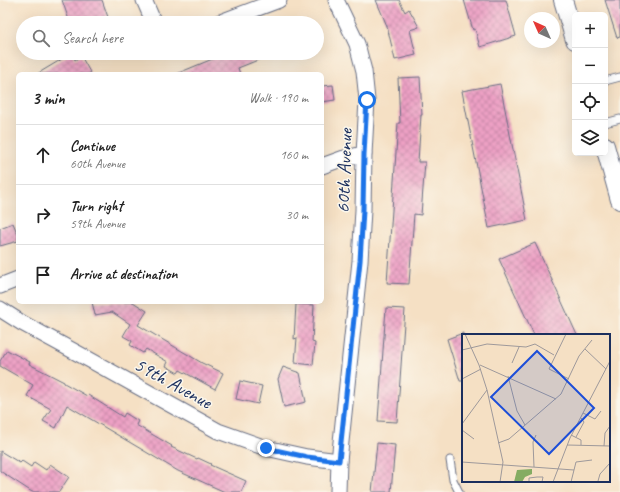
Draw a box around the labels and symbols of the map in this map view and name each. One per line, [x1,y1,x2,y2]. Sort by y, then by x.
north arrow [524,12,560,48]
route start [358,91,376,109]
street label: 60th Avenue [330,127,358,214]
inset map [462,334,610,482]
street label: 59th Avenue [130,352,217,415]
route end [257,439,275,457]

